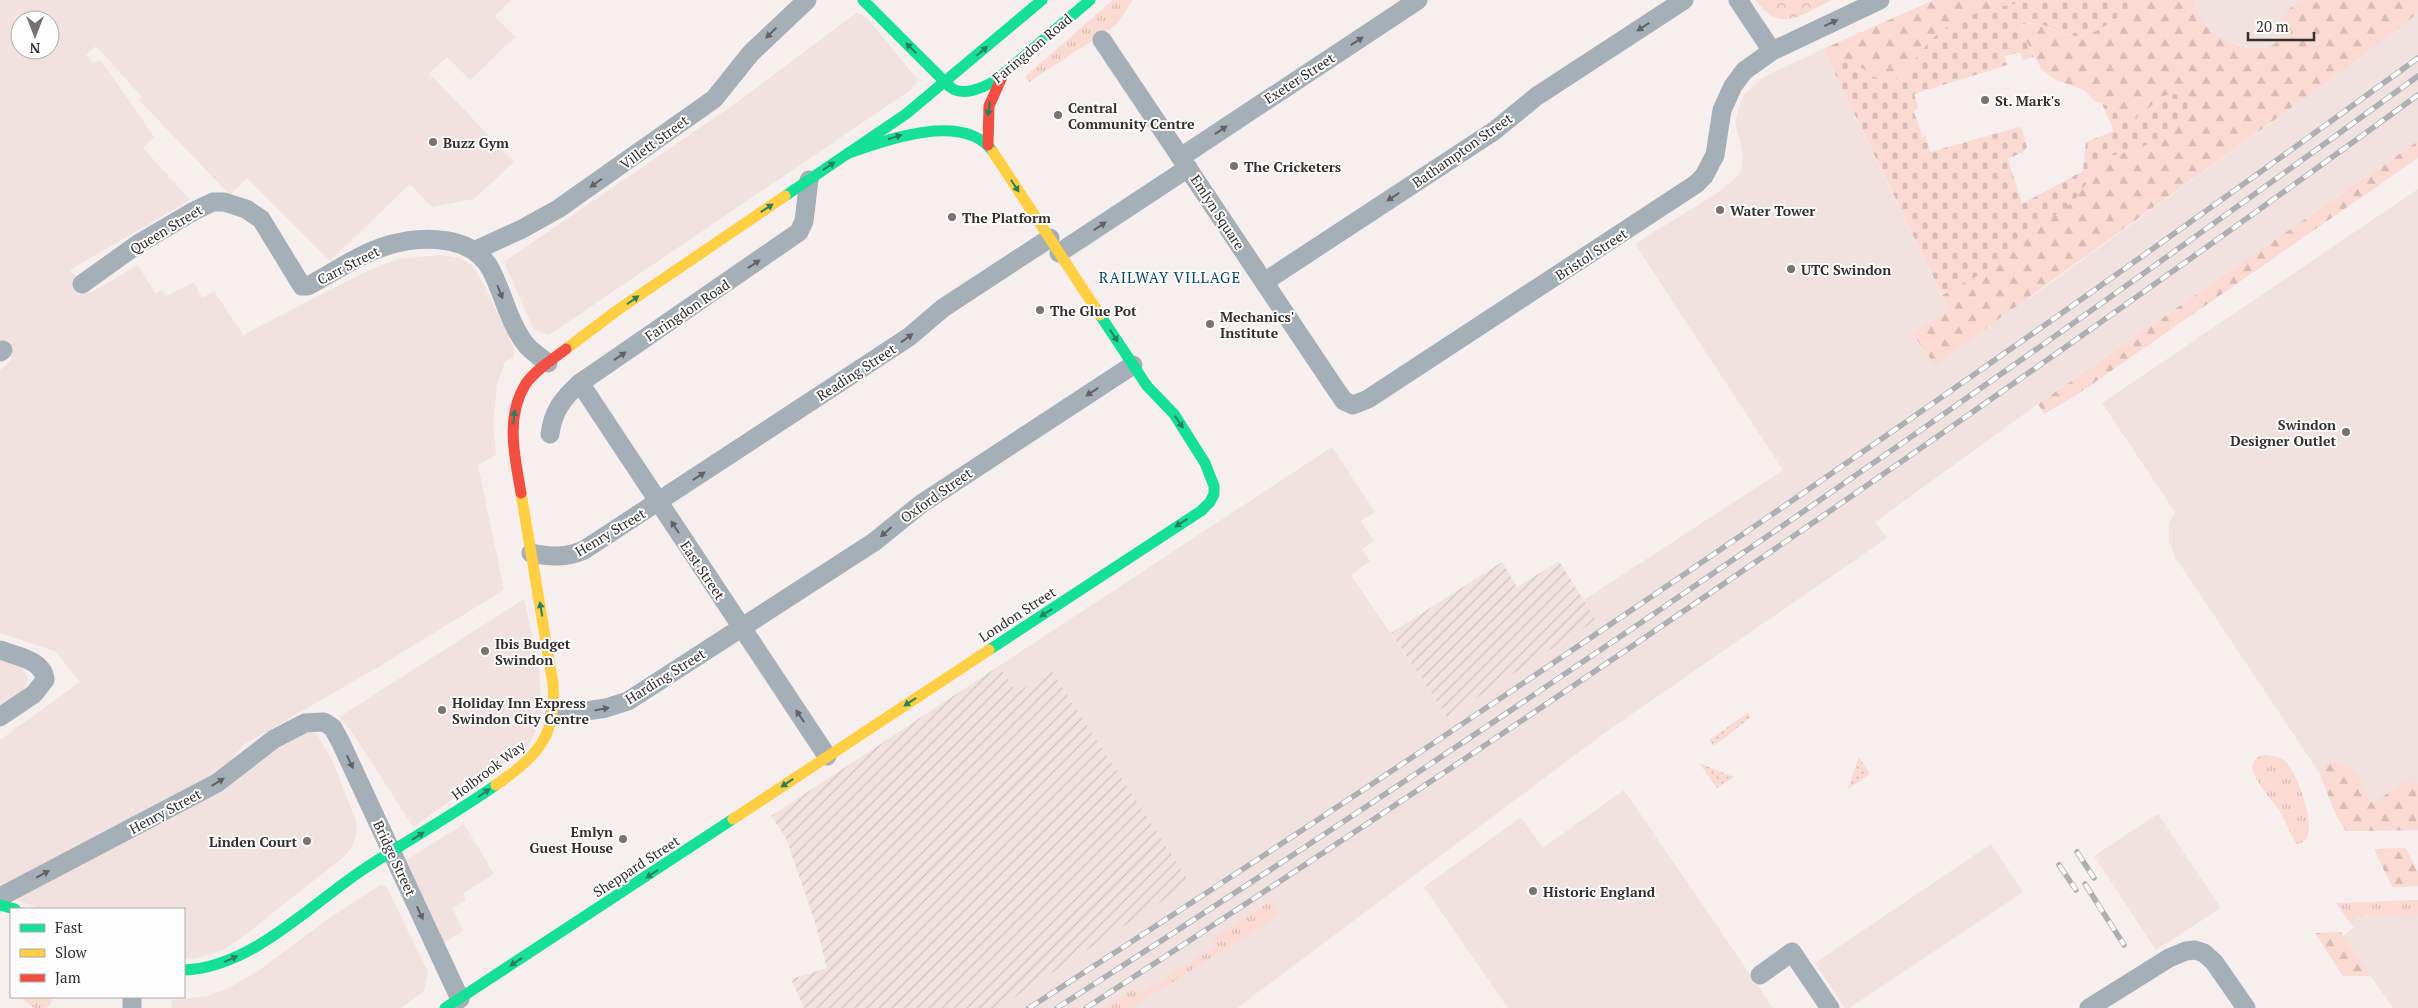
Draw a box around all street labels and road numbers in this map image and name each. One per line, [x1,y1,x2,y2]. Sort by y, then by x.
street label: Faringdon Road [988,9,1076,87]
street label: Exeter Street [1260,48,1339,108]
street label: Bathampton Street [1408,108,1516,192]
street label: Villett Street [616,110,693,173]
street label: Emlyn Square [1187,171,1249,253]
street label: Queen Street [126,199,207,258]
street label: Bristol Street [1551,223,1631,284]
street label: Carr Street [314,241,383,289]
street label: Faringdon Road [641,274,733,345]
street label: Reading Street [813,339,900,405]
street label: Oxford Street [896,463,976,527]
street label: Henry Street [571,503,649,560]
street label: East Street [676,537,730,604]
street label: London Street [975,582,1060,646]
street label: Harding Street [621,643,709,708]
street label: Holbrook Way [447,736,529,804]
street label: Henry Street [126,784,205,838]
street label: Bridge Street [369,817,421,900]
street label: Sheppard Street [589,830,684,901]

